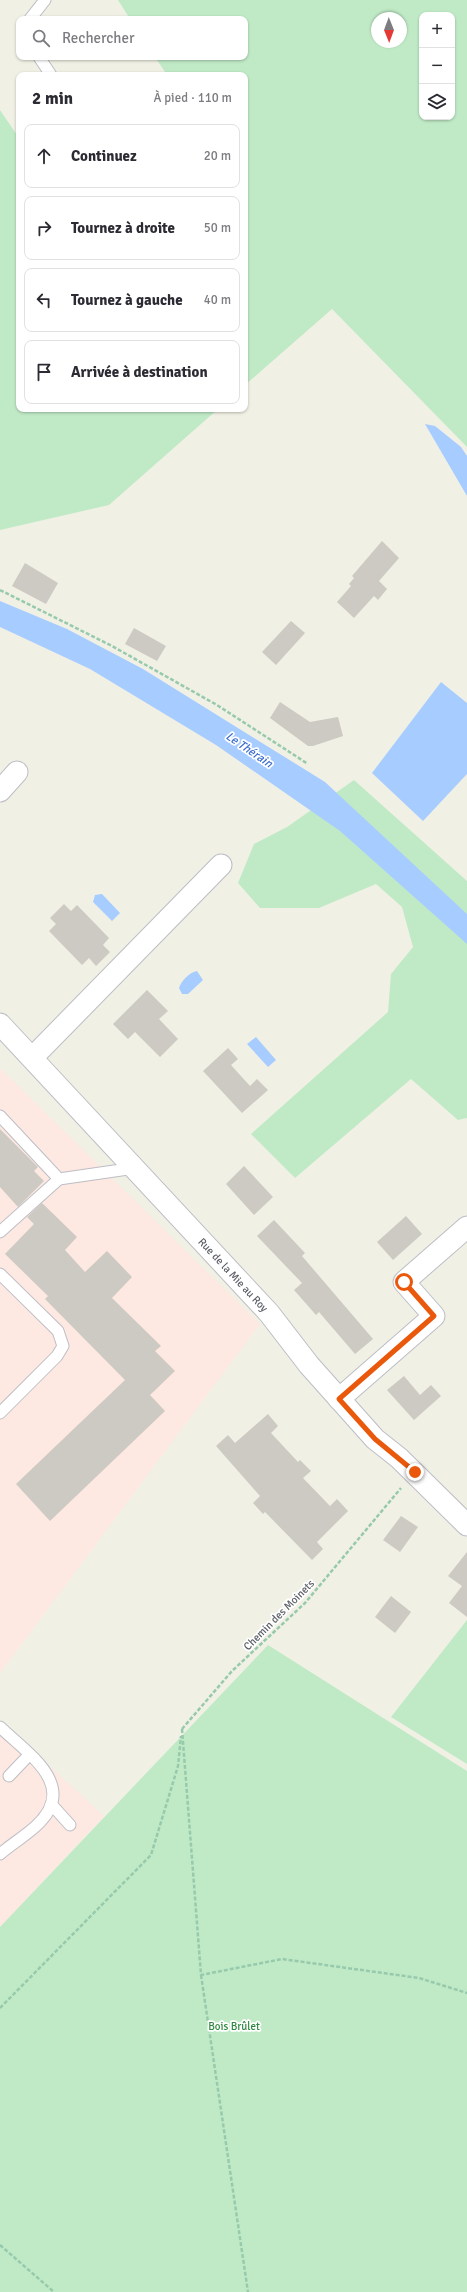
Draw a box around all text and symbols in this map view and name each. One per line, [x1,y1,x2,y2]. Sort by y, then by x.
north arrow [371,12,407,48]
map controls [419,12,455,120]
button: + [419,12,455,48]
search box [16,16,248,60]
icon: search [30,27,52,49]
text: Rechercher [62,29,135,47]
button: − [419,48,455,84]
button: layers [419,84,455,120]
text: 2 min [32,88,73,109]
text: À pied · 110 m [153,90,232,106]
icon: ahead [33,145,55,167]
text: Continuez [71,147,137,165]
text: 20 m [204,148,231,164]
icon: right [33,217,55,239]
text: Tournez à droite [71,219,175,237]
text: 50 m [204,220,231,236]
icon: left [33,289,55,311]
text: Tournez à gauche [71,291,183,309]
text: 40 m [204,292,231,308]
icon: arrive [33,361,55,383]
text: Arrivée à destination [71,363,208,381]
water label: Le Thérain [223,729,276,771]
street label: Rue de la Mie au Roy [195,1235,271,1315]
route start [395,1273,413,1291]
route end [406,1463,424,1481]
street label: Chemin des Moinets [241,1577,317,1653]
park label: Bois Brûlet [208,2020,260,2033]

